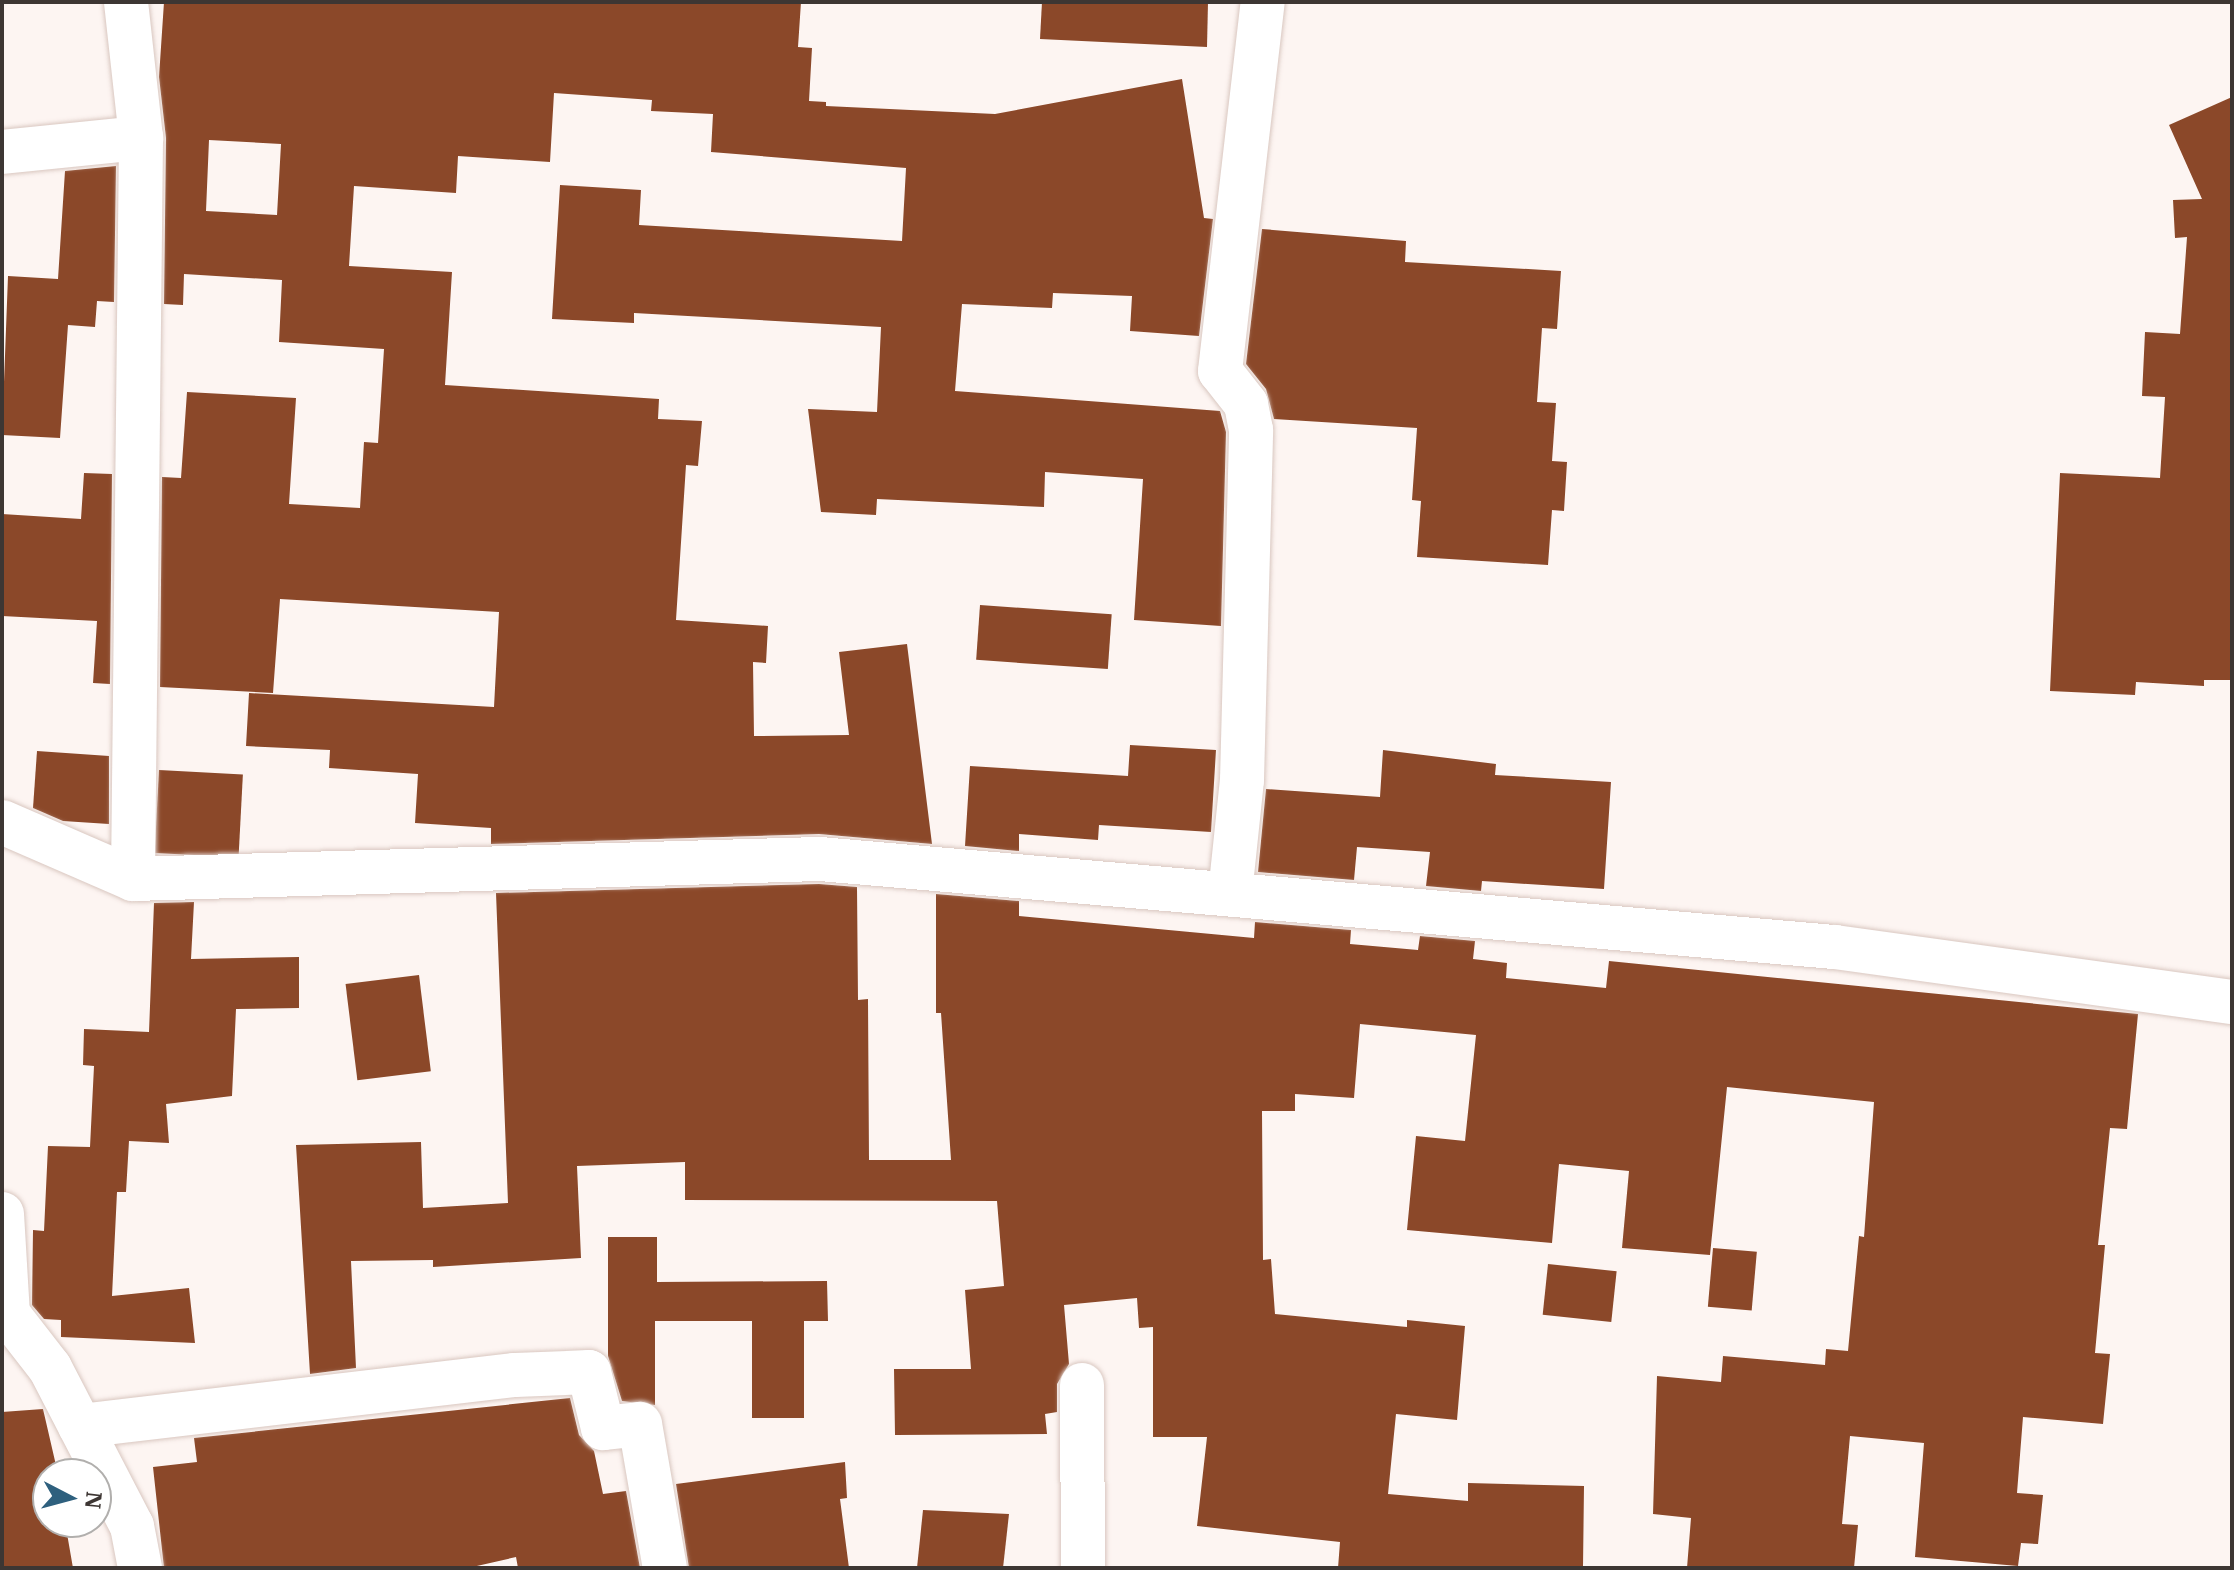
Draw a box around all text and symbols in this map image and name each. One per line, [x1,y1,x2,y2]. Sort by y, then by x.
north arrow [32,1458,112,1538]
text: N [79,1490,110,1511]

